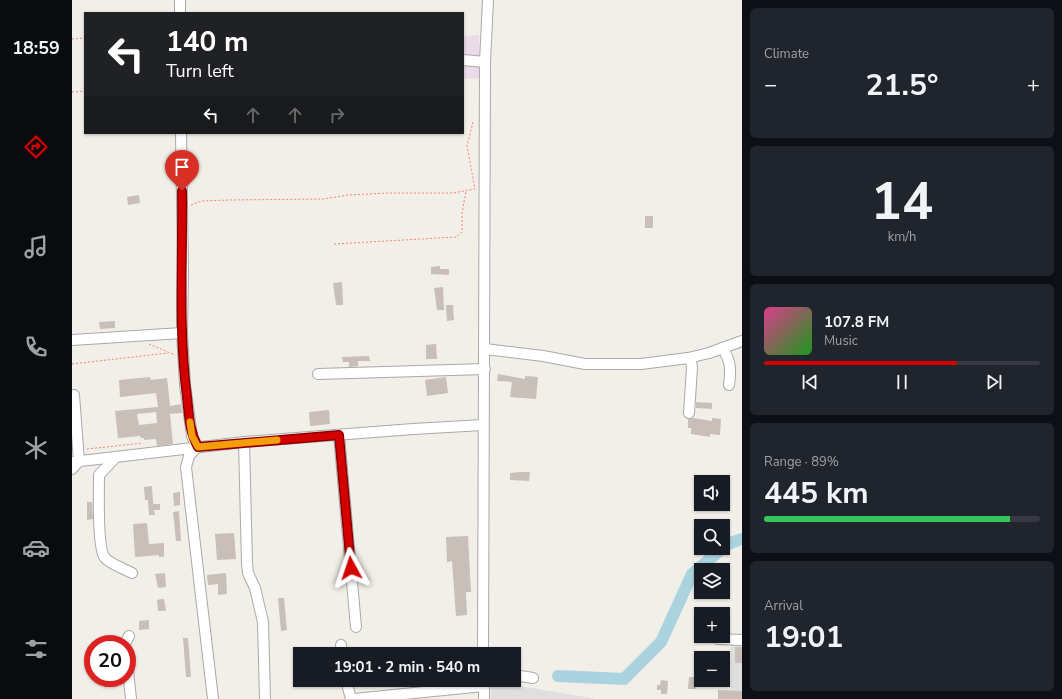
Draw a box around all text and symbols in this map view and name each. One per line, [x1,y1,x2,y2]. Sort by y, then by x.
text: 140 m [166,23,249,61]
icon: left [100,28,152,80]
text: 18:59 [12,36,60,60]
text: Climate [764,45,809,63]
text: Turn left [166,59,234,83]
text: 21.5° [866,65,938,106]
text: − [764,70,777,100]
text: + [1027,70,1040,100]
icon: left [200,104,222,126]
icon: ahead [242,104,264,126]
icon: ahead [284,104,306,126]
icon: right [326,104,348,126]
icon: directions [22,133,50,161]
pin [165,150,199,191]
icon: arrive [171,156,193,178]
text: 14 [871,166,933,237]
text: km/h [888,228,916,246]
icon: music [22,233,50,261]
text: 107.8 FM [824,312,889,332]
text: Music [824,332,858,350]
icon: phone [22,333,50,361]
icon: previous [799,371,821,393]
icon: pause [891,371,913,393]
icon: next [983,371,1005,393]
icon: climate [22,434,50,462]
text: Range · 89% [764,453,839,471]
text: 445 km [764,473,869,514]
map controls [694,475,730,687]
button: sound [694,475,730,511]
button: search [694,519,730,555]
icon: car [22,534,50,562]
position arrow [330,547,372,589]
button: layers [694,563,730,599]
text: Arrival [764,597,803,615]
button: + [694,607,730,643]
text: 19:01 [764,617,843,658]
icon: filters [22,635,50,663]
speed limit sign: 20 [84,635,136,687]
button: − [694,651,730,687]
text: 19:01 · 2 min · 540 m [334,657,480,677]

